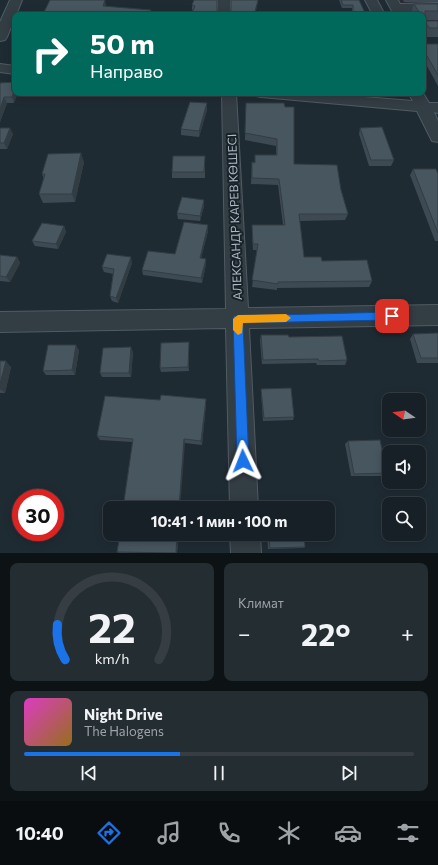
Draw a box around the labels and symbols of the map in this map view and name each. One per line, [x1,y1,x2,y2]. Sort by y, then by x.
street label: АЛЕКСАНДР КАРЕВ КӨШЕСІ [224,134,244,300]
pin [375,299,409,333]
north arrow [382,393,426,437]
position arrow [222,440,264,482]
speed limit sign: 30 [12,489,64,541]

